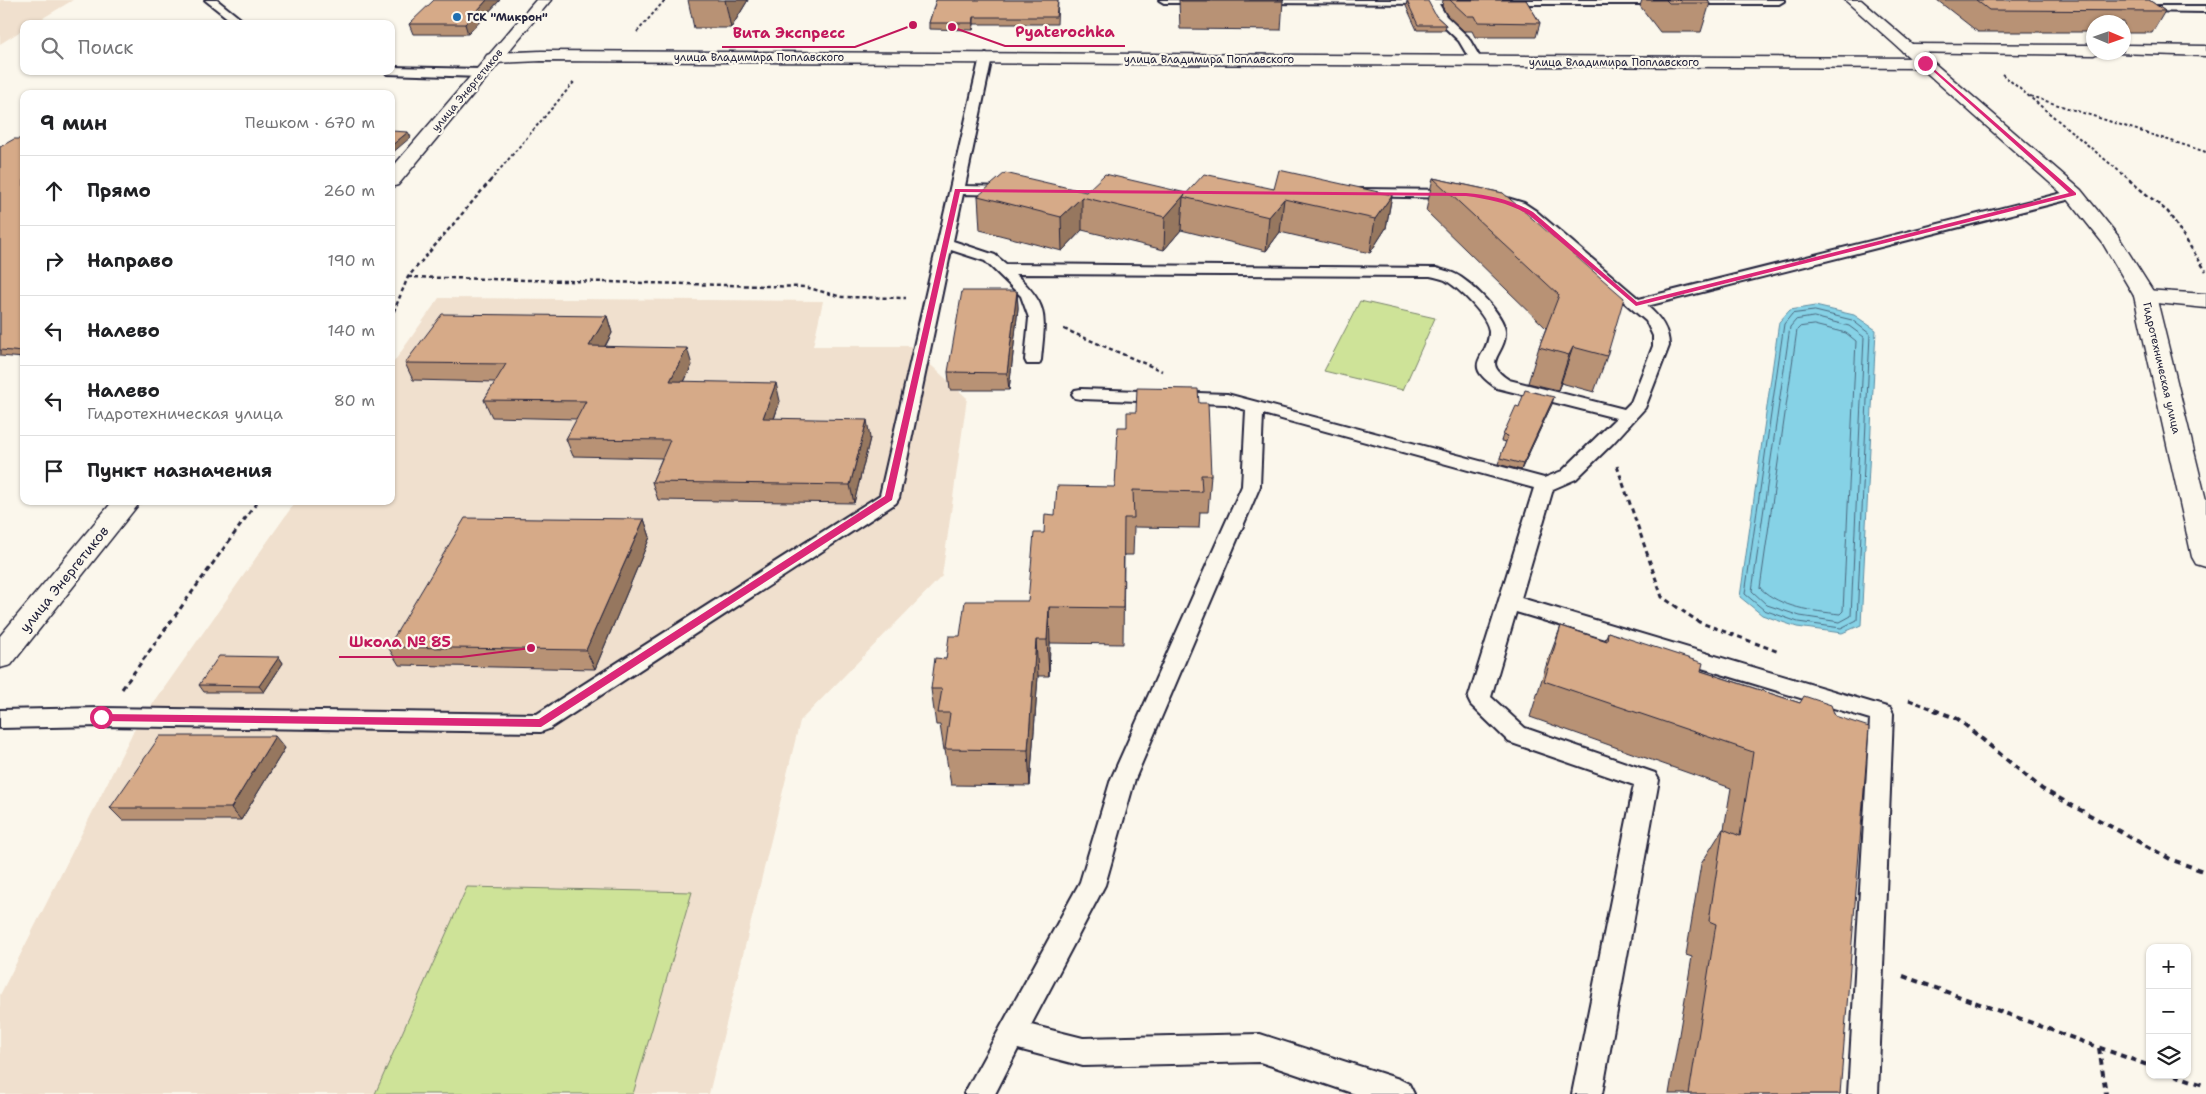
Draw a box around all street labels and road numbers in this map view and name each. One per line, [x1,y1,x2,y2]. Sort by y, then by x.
street label: улица Энергетиков [428,46,507,135]
street label: улица Владимира Поплавского [674,50,845,65]
street label: улица Владимира Поплавского [1124,52,1295,67]
street label: улица Владимира Поплавского [1529,55,1700,70]
street label: Гидротехническая улица [2139,301,2184,436]
street label: улица Энергетиков [16,522,112,636]

